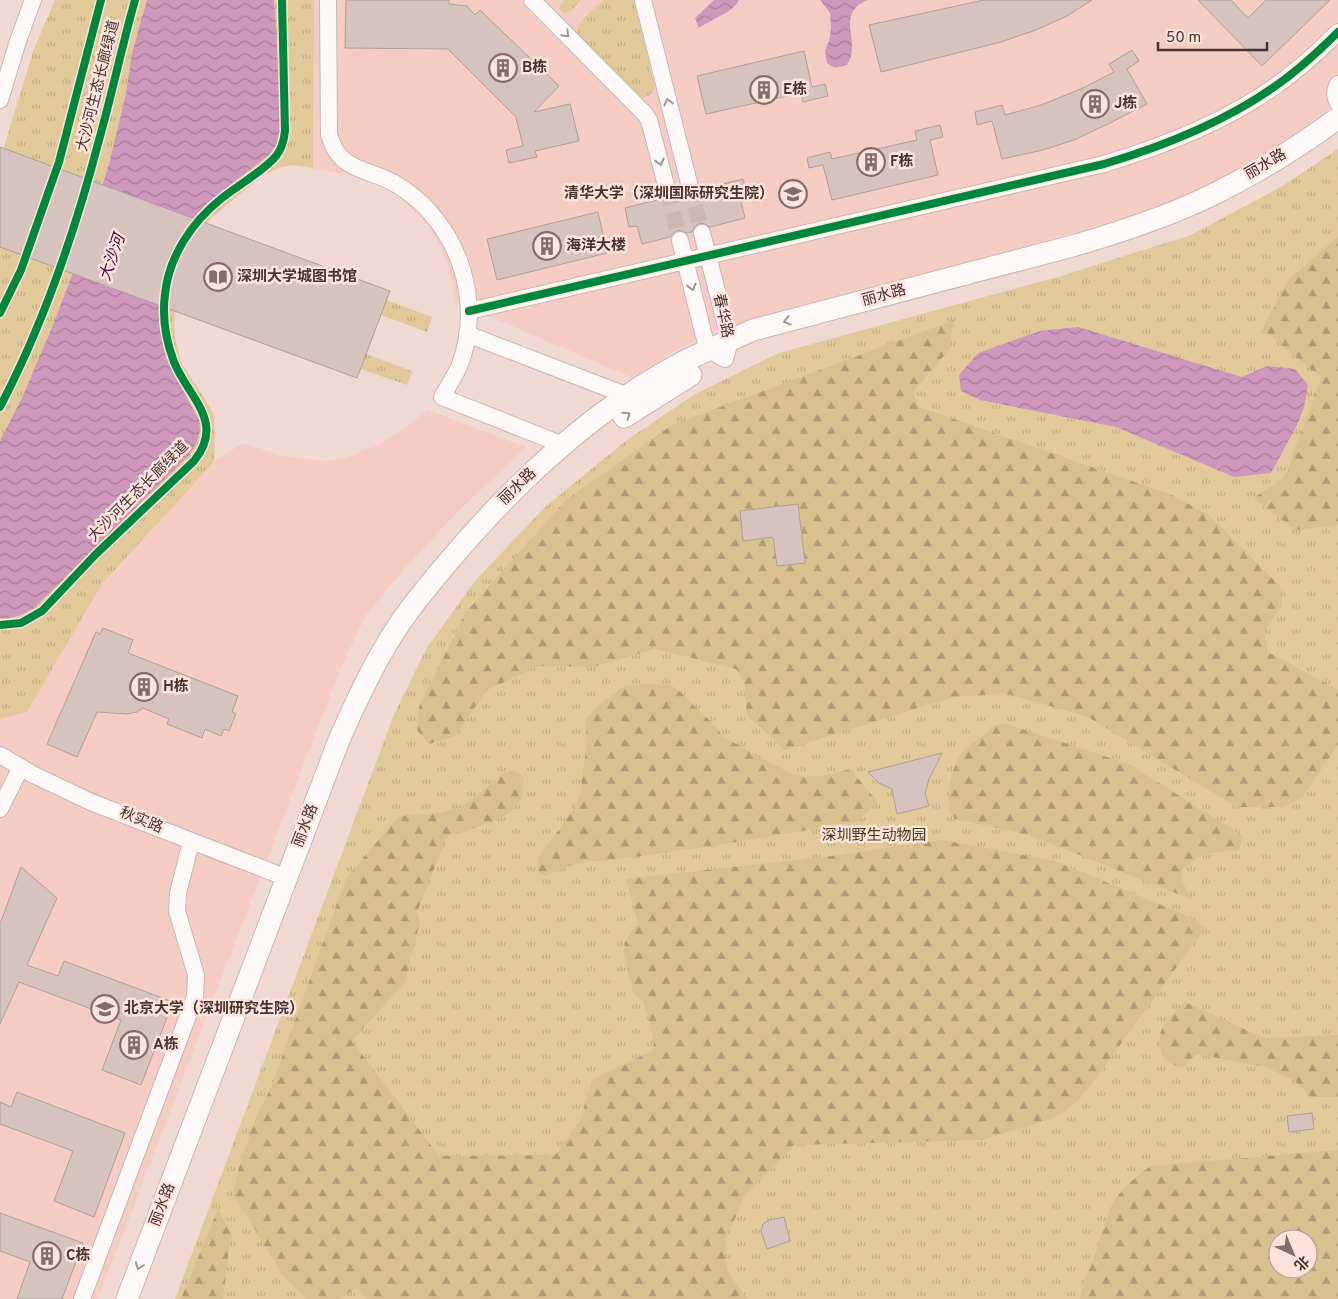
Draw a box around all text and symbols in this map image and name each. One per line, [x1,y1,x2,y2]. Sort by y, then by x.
street label: 大沙河生态长廊绿道 [73,18,125,154]
scale bar [1158,20,1267,52]
one-way arrow [560,29,569,38]
text: 50 m [1166,29,1201,48]
building icon: B栋 [488,53,518,83]
place label: B栋 [522,58,547,78]
building icon: E栋 [749,75,779,105]
place label: E栋 [783,80,807,100]
building icon: J栋 [1080,89,1110,119]
place label: J栋 [1114,94,1137,114]
one-way arrow [663,98,674,107]
street label: 丽水路 [1242,146,1290,184]
building icon: F栋 [856,147,886,177]
place label: F栋 [890,152,914,172]
one-way arrow [654,157,665,166]
school or university icon: 清华大学（深圳国际研究生院） [778,179,808,209]
place label: 清华大学（深圳国际研究生院） [564,184,774,204]
water label: 大沙河 [96,229,131,284]
building icon: 海洋大楼 [532,231,562,261]
place label: 海洋大楼 [566,237,626,256]
library icon: 深圳大学城图书馆 [203,262,233,292]
place label: 深圳大学城图书馆 [237,267,357,287]
street label: 丽水路 [860,281,908,311]
one-way arrow [686,283,697,291]
street label: 春华路 [708,292,737,340]
one-way arrow [783,315,792,326]
one-way arrow [621,412,631,421]
street label: 大沙河生态长廊绿道 [85,438,193,546]
street label: 丽水路 [495,465,541,509]
building icon: H栋 [129,672,159,702]
place label: H栋 [163,677,189,697]
street label: 丽水路 [289,802,323,850]
street label: 秋实路 [117,804,165,838]
park label: 深圳野生动物园 [821,827,927,846]
school or university icon: 北京大学（深圳研究生院） [90,994,120,1024]
place label: 北京大学（深圳研究生院） [124,999,304,1019]
building icon: A栋 [119,1030,149,1060]
place label: A栋 [153,1035,179,1055]
street label: 丽水路 [146,1181,180,1229]
north arrow [1268,1229,1318,1279]
building icon: C栋 [32,1241,62,1271]
place label: C栋 [66,1246,91,1266]
text: 北 [1290,1251,1312,1273]
one-way arrow [135,1261,146,1270]

